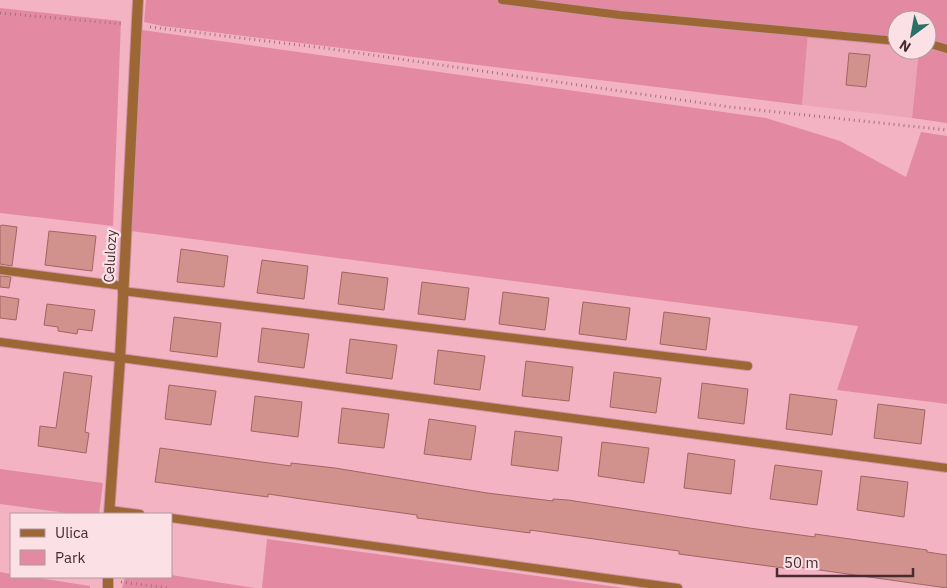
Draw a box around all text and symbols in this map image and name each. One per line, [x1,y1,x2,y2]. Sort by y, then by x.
north arrow [887,10,937,60]
text: N [896,36,914,56]
street label: Celulozy [100,229,120,283]
legend [10,513,172,578]
text: Ulica [55,523,89,542]
scale bar [777,546,913,578]
text: Park [55,548,85,567]
text: 50 m [784,553,819,572]

